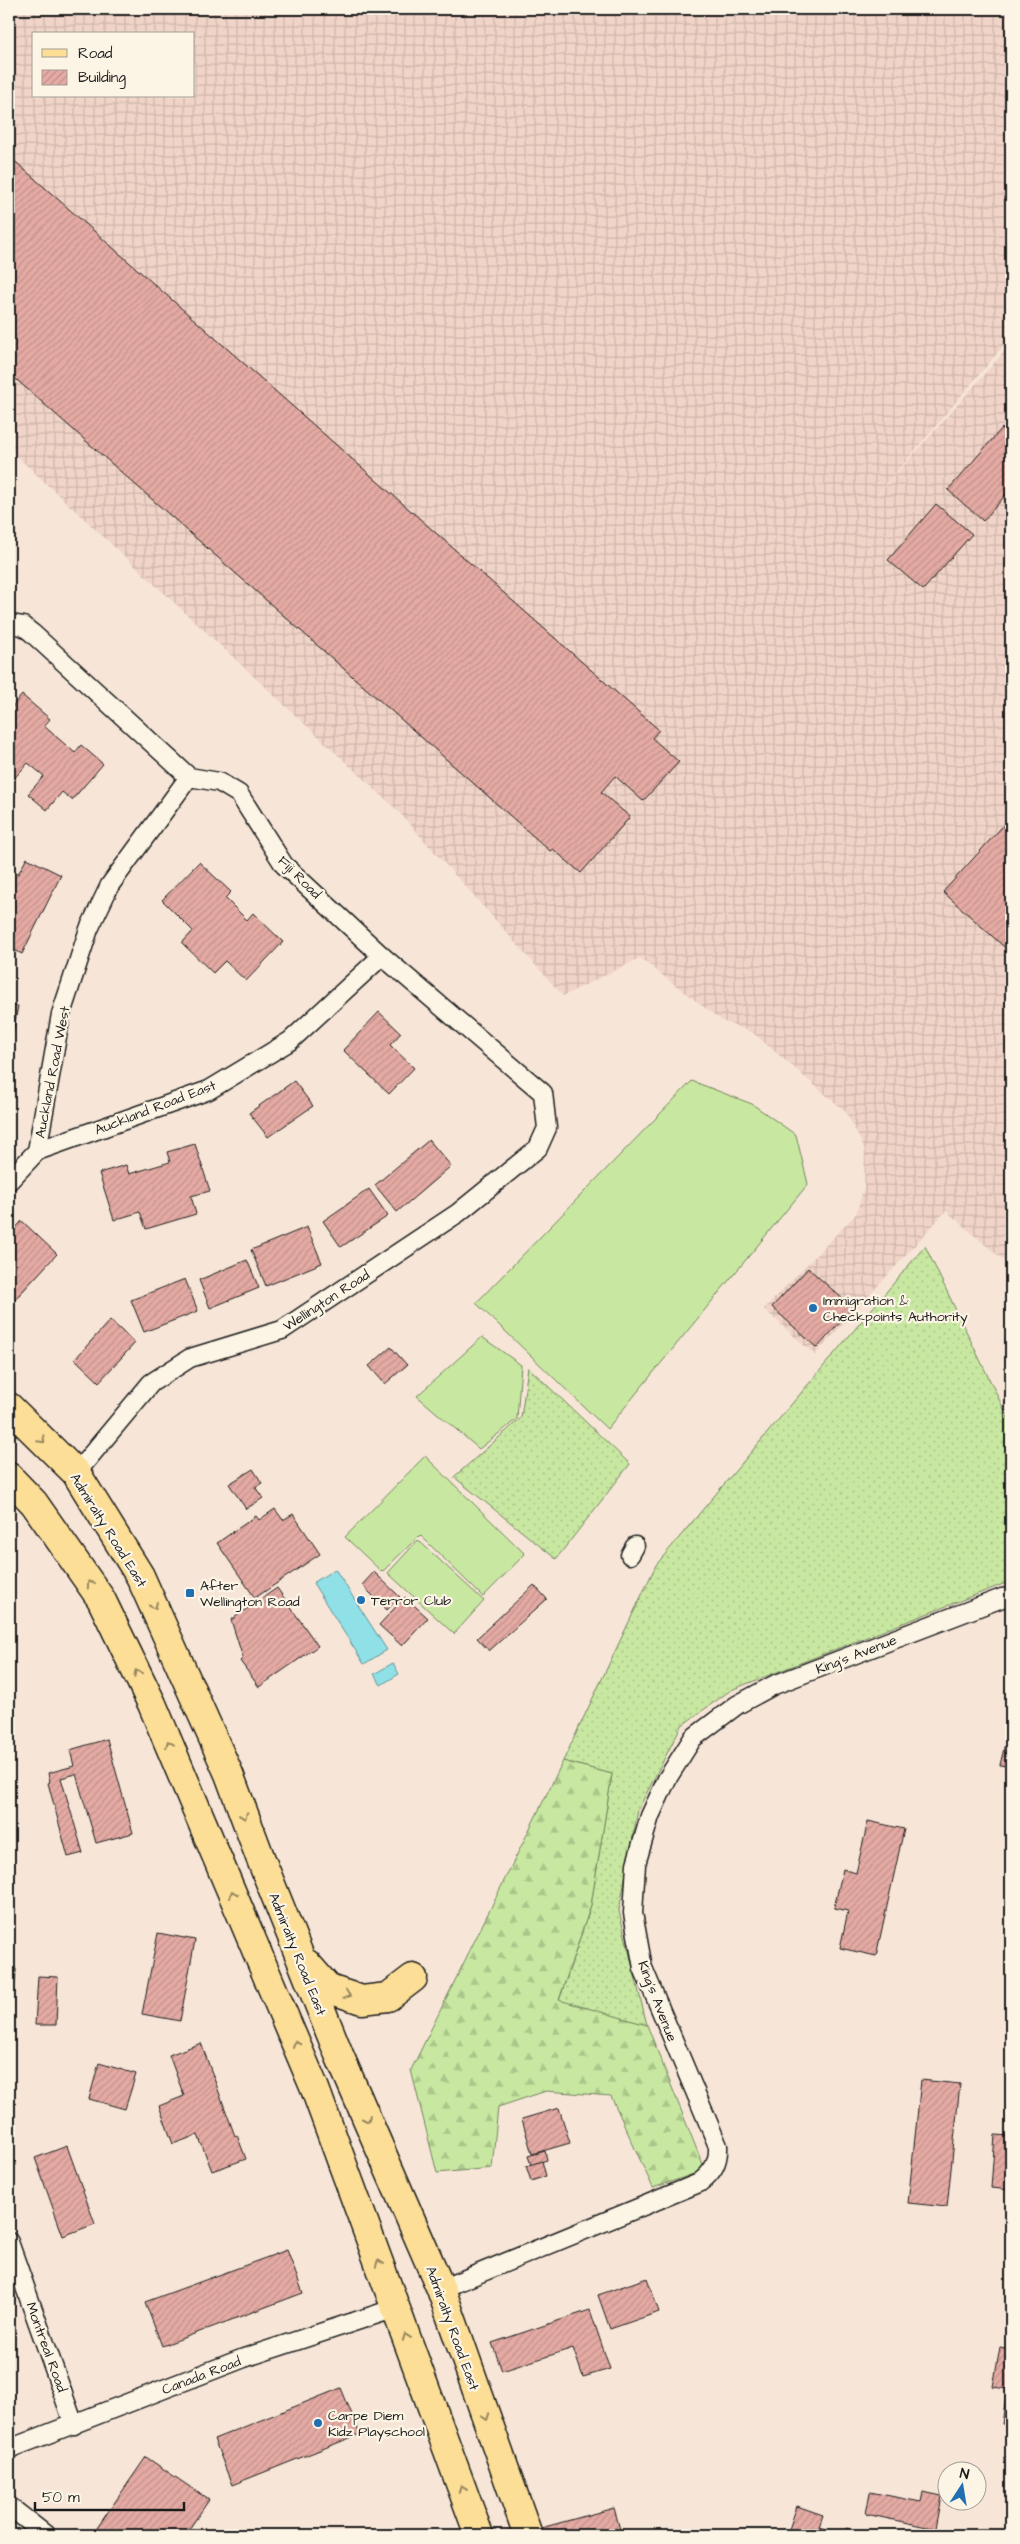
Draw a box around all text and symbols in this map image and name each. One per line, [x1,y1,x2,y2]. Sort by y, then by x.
legend [32,32,195,98]
text: Road [78,43,113,64]
text: Building [78,67,126,89]
street label: Fiji Road [273,851,326,904]
street label: Auckland Road West [30,1004,76,1140]
street label: Auckland Road East [92,1075,219,1140]
street label: Wellington Road [279,1265,374,1336]
place label: Immigration & Checkpoints Authority [823,1291,968,1327]
marker: Immigration & Checkpoints Authority [807,1302,819,1314]
one-way arrow [37,1434,46,1443]
street label: Admiralty Road East [65,1470,152,1592]
place label: After Wellington Road [200,1576,300,1612]
one-way arrow [87,1580,96,1590]
marker: After Wellington Road [184,1587,196,1599]
place label: Terror Club [371,1591,451,1611]
marker: Terror Club [355,1594,367,1606]
one-way arrow [147,1601,158,1610]
street label: King's Avenue [813,1630,900,1680]
one-way arrow [133,1670,143,1679]
one-way arrow [165,1740,176,1749]
one-way arrow [238,1811,248,1820]
one-way arrow [228,1890,239,1899]
street label: Admiralty Road East [263,1890,331,2019]
street label: King's Avenue [632,1958,682,2045]
one-way arrow [342,1989,351,1999]
one-way arrow [291,2040,302,2049]
one-way arrow [360,2114,371,2123]
one-way arrow [375,2259,385,2267]
street label: Admiralty Road East [420,2263,484,2394]
street label: Montreal Road [21,2300,72,2395]
one-way arrow [402,2333,412,2342]
street label: Canada Road [159,2352,244,2400]
place label: Carpe Diem Kidz Playschool [328,2406,425,2442]
one-way arrow [480,2412,490,2421]
marker: Carpe Diem Kidz Playschool [312,2417,324,2429]
north arrow [938,2462,988,2512]
text: N [958,2464,971,2485]
scale bar [35,2479,184,2511]
one-way arrow [458,2486,468,2494]
text: 50 m [42,2487,80,2508]

